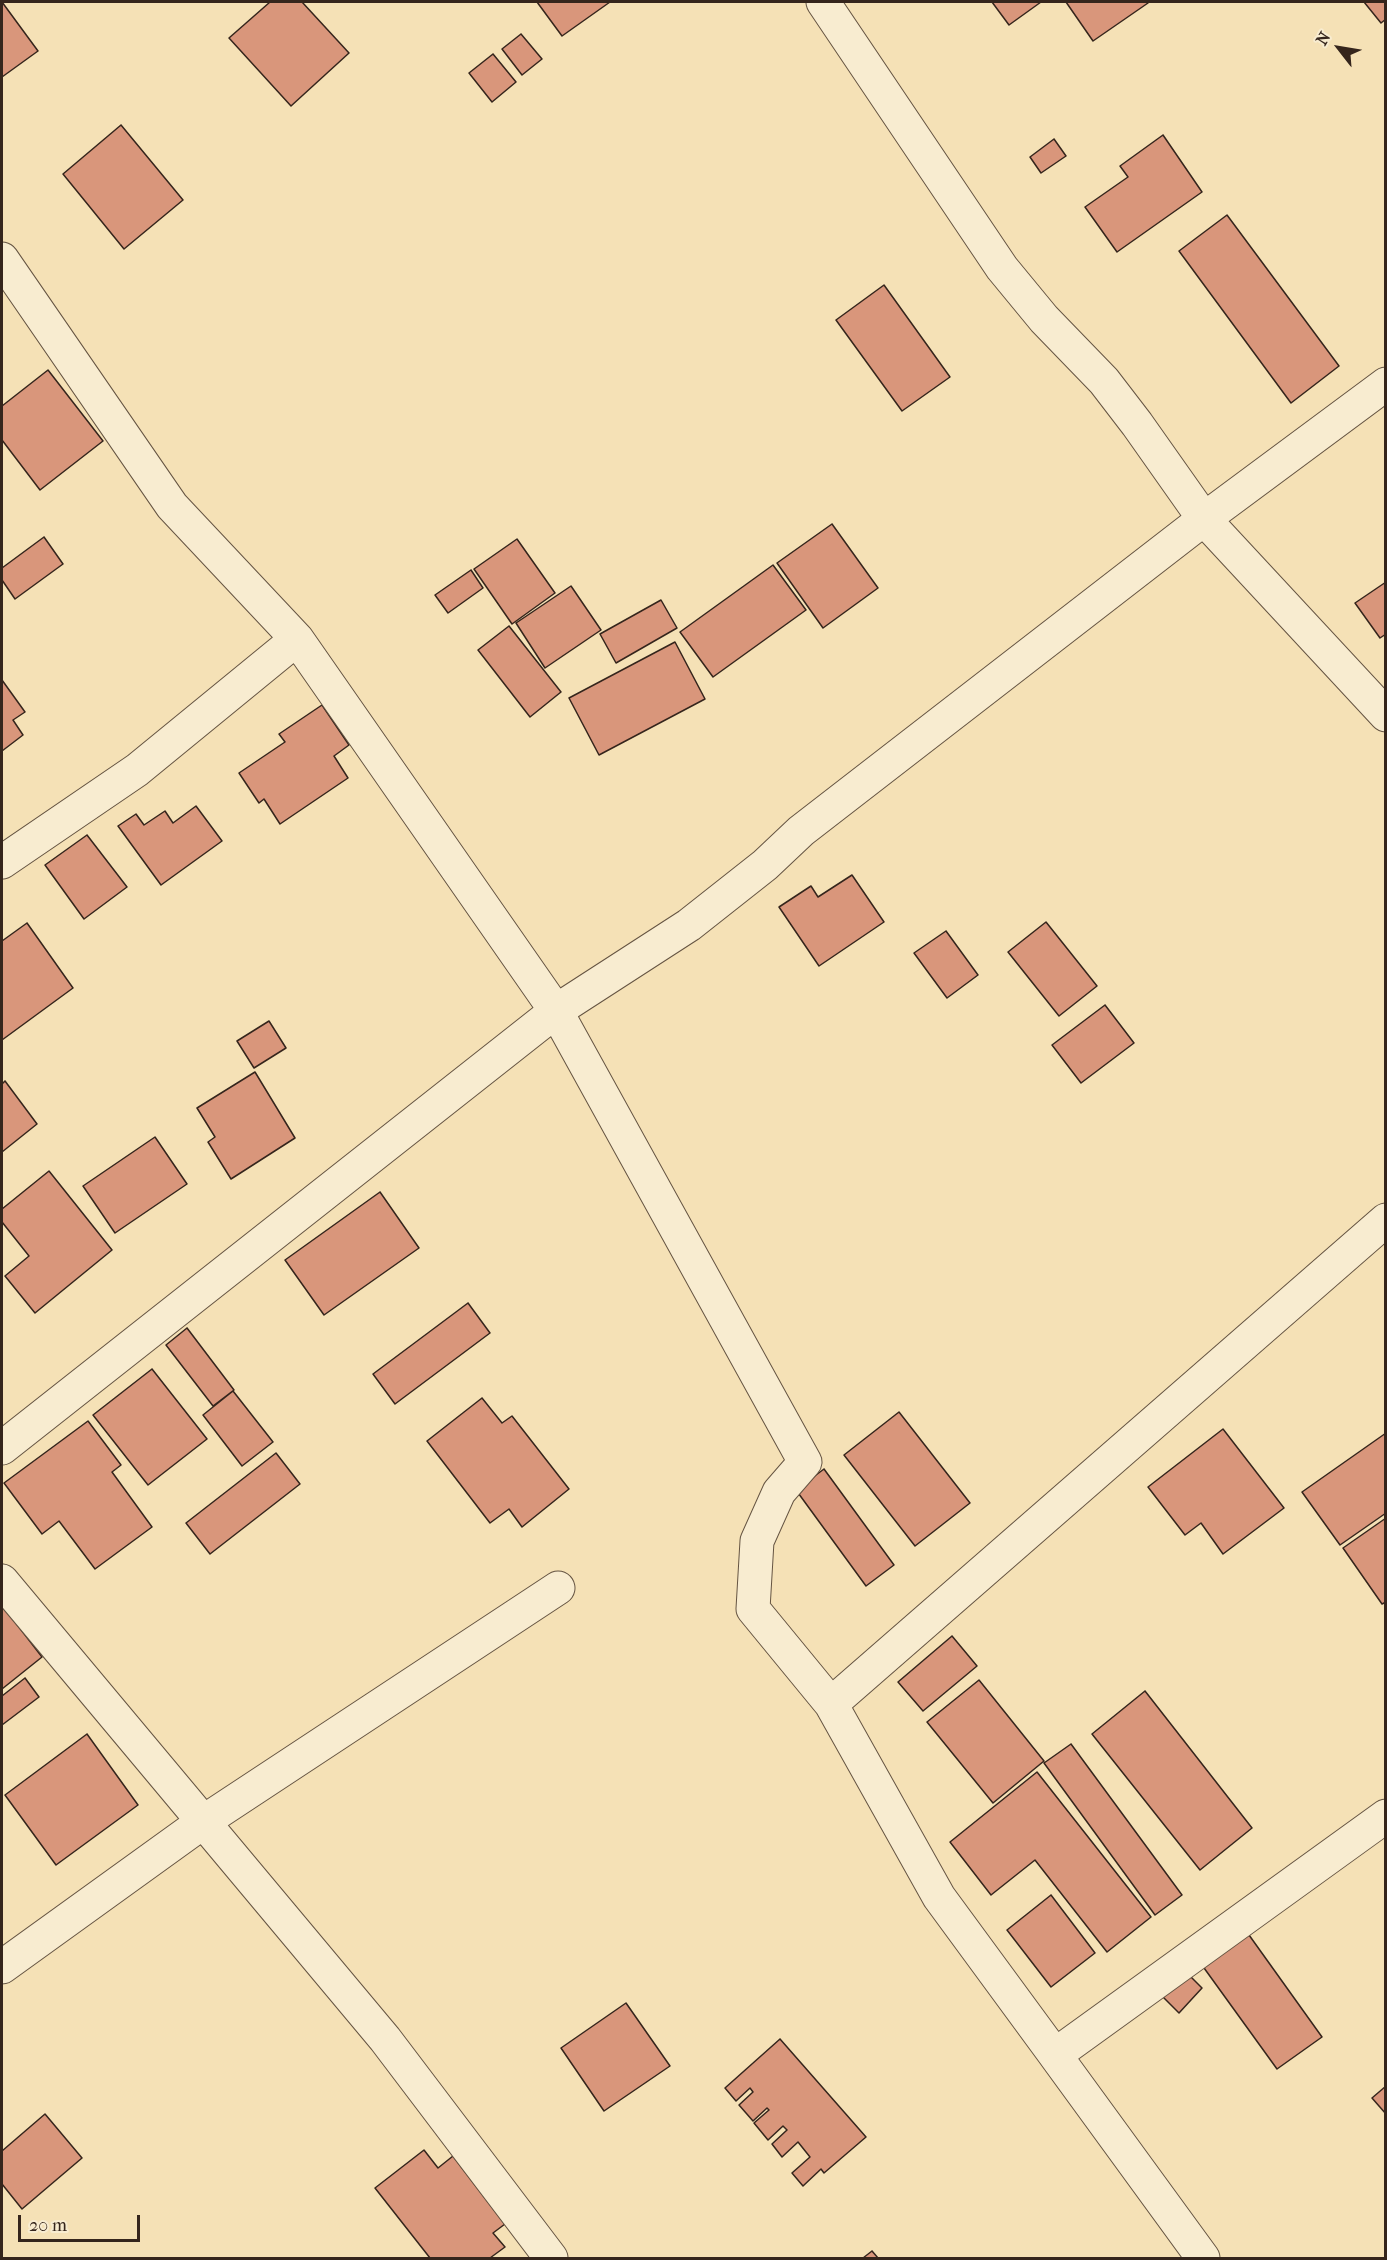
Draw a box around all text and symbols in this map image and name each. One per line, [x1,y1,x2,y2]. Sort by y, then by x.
north arrow [1309,18,1369,78]
text: N [1312,28,1334,49]
scale bar [21,2203,142,2241]
text: 20 m [29,2215,67,2236]

